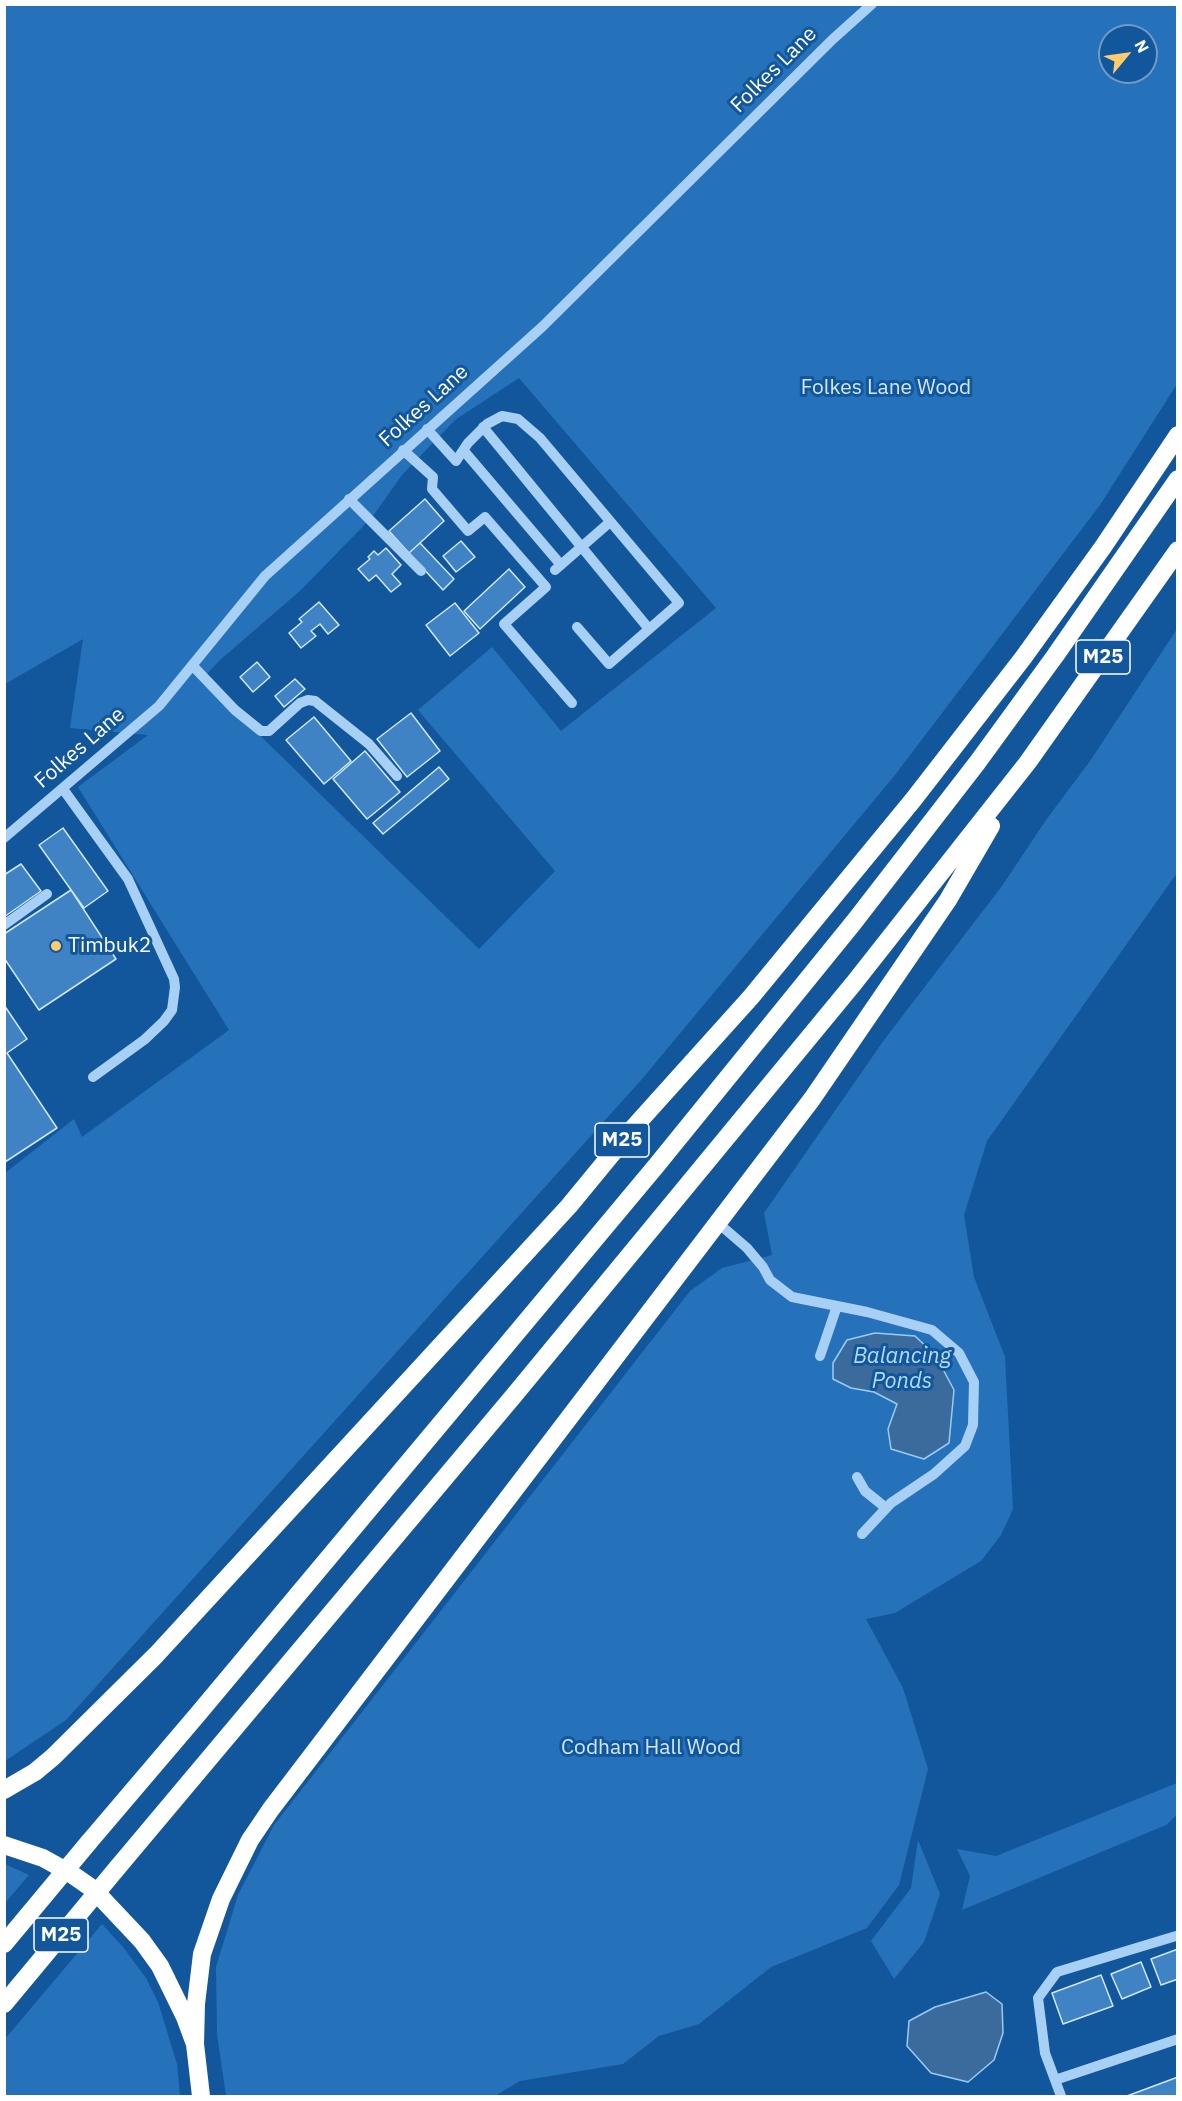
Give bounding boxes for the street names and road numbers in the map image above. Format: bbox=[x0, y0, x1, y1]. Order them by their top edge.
street label: Folkes Lane bbox=[726, 22, 822, 118]
street label: Folkes Lane bbox=[374, 359, 474, 453]
road number: M25 bbox=[1076, 640, 1130, 674]
street label: Folkes Lane bbox=[30, 702, 130, 794]
road number: M25 bbox=[595, 1123, 649, 1157]
road number: M25 bbox=[34, 1918, 88, 1952]

